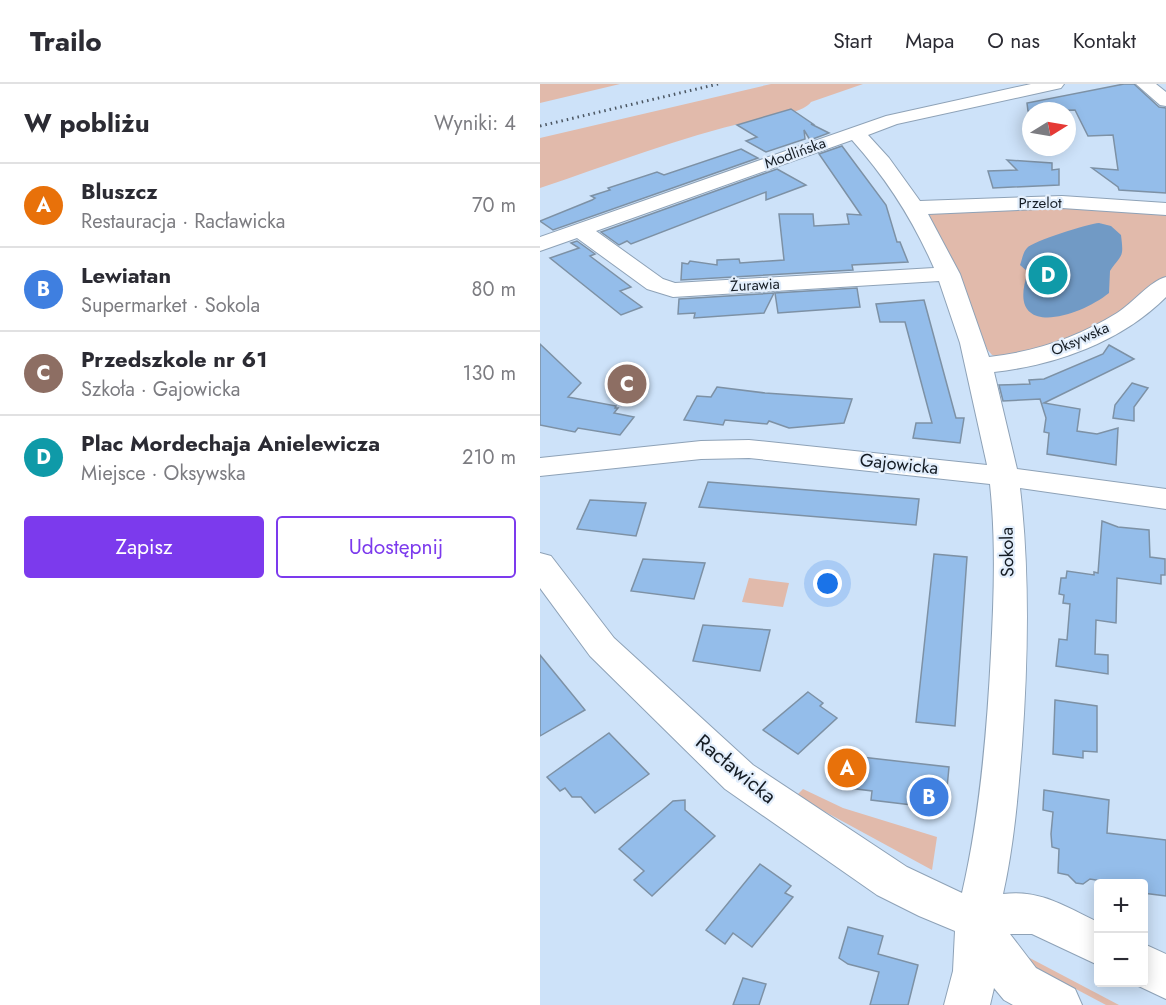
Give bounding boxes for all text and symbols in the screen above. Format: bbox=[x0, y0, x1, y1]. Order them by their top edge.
text: Trailo bbox=[30, 21, 102, 62]
text: Start bbox=[833, 26, 872, 56]
text: Mapa bbox=[905, 26, 954, 56]
text: O nas bbox=[987, 26, 1040, 56]
text: Kontakt bbox=[1073, 26, 1136, 56]
north arrow bbox=[1022, 102, 1076, 156]
text: W pobliżu bbox=[24, 104, 150, 142]
text: Wyniki: 4 bbox=[434, 109, 516, 138]
street label: Modlińska bbox=[761, 132, 829, 174]
text: Bluszcz bbox=[81, 175, 158, 207]
text: A bbox=[36, 191, 51, 220]
text: 70 m bbox=[472, 191, 516, 220]
street label: Przelot bbox=[1018, 192, 1062, 214]
text: Restauracja · Racławicka bbox=[81, 207, 285, 236]
pin: D bbox=[1028, 252, 1068, 297]
text: Lewiatan bbox=[81, 259, 171, 291]
street label: Żurawia bbox=[730, 273, 780, 297]
text: B bbox=[37, 275, 50, 304]
text: 80 m bbox=[471, 275, 516, 304]
text: Supermarket · Sokola bbox=[81, 291, 260, 320]
street label: Oksywska bbox=[1047, 316, 1113, 362]
text: Przedszkole nr 61 bbox=[81, 343, 268, 375]
text: C bbox=[36, 359, 51, 388]
text: 130 m bbox=[462, 359, 516, 388]
pin: C bbox=[608, 362, 646, 406]
text: Szkoła · Gajowicka bbox=[81, 375, 240, 404]
text: Plac Mordechaja Anielewicza bbox=[81, 427, 380, 459]
text: D bbox=[36, 443, 51, 472]
text: 210 m bbox=[462, 443, 516, 472]
street label: Gajowicka bbox=[858, 447, 940, 481]
text: Miejsce · Oksywska bbox=[81, 459, 246, 488]
button: Zapisz bbox=[24, 516, 264, 578]
button: Udostępnij bbox=[276, 516, 516, 578]
street label: Sokola bbox=[994, 527, 1020, 577]
your location bbox=[813, 569, 842, 598]
street label: Racławicka bbox=[689, 727, 783, 811]
pin: A bbox=[828, 746, 866, 790]
pin: B bbox=[910, 774, 948, 820]
map controls bbox=[1094, 879, 1148, 987]
button: + bbox=[1094, 879, 1148, 933]
button: − bbox=[1094, 933, 1148, 987]

